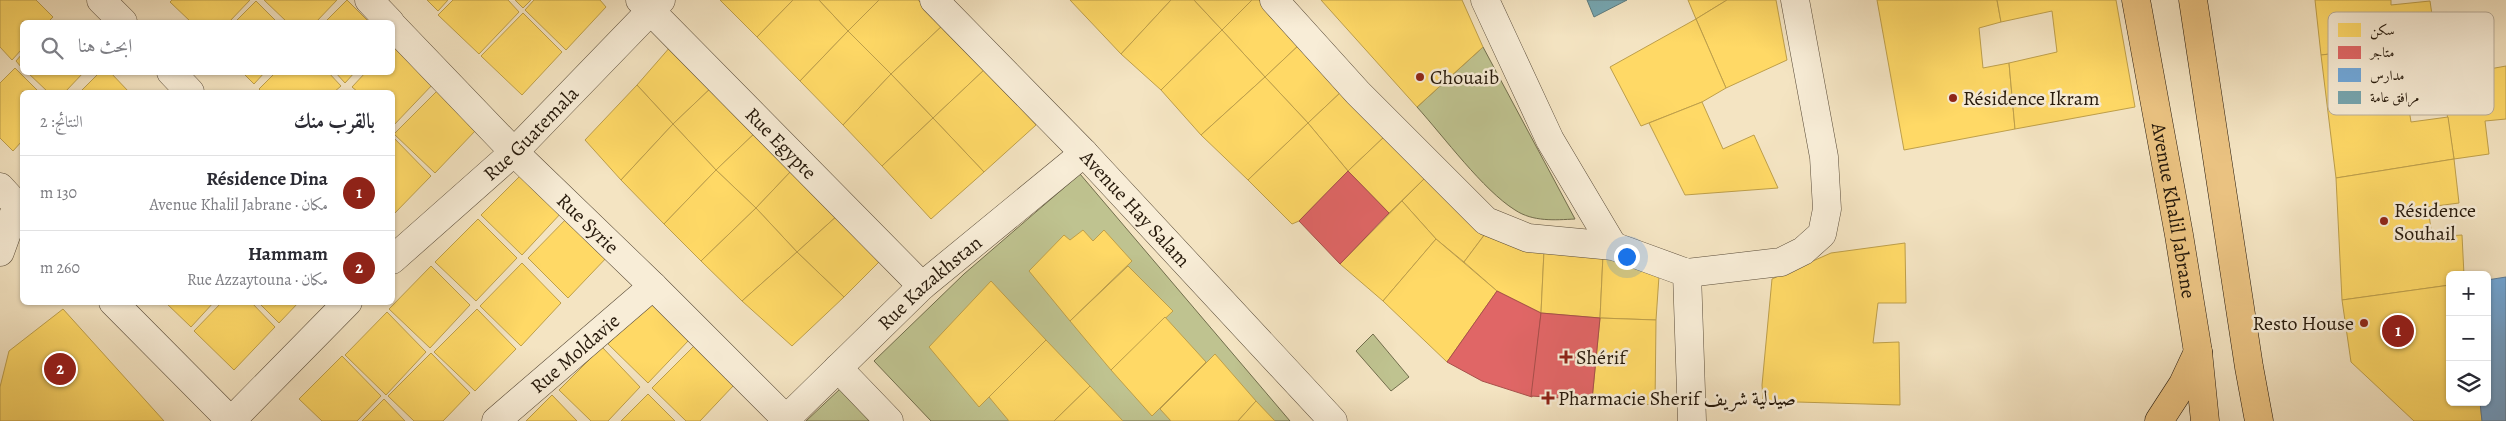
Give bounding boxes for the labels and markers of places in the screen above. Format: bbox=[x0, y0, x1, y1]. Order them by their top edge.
place label: Chouaib bbox=[1430, 64, 1499, 91]
marker: Chouaib bbox=[1414, 71, 1426, 83]
place label: Résidence Ikram bbox=[1963, 85, 2100, 112]
marker: Résidence Ikram bbox=[1947, 92, 1959, 104]
place label: Résidence Souhail bbox=[2394, 197, 2476, 247]
marker: Résidence Souhail bbox=[2378, 215, 2390, 227]
place label: Resto House bbox=[2252, 310, 2354, 337]
pin: 1 bbox=[2382, 312, 2414, 350]
marker: Resto House bbox=[2358, 317, 2370, 329]
place label: Shérif bbox=[1576, 344, 1629, 371]
pin: 2 bbox=[44, 350, 76, 388]
marker: Shérif bbox=[1560, 351, 1572, 363]
place label: Pharmacie Sherif صيدلية شريف bbox=[1558, 385, 1796, 412]
marker: Pharmacie Sherif صيدلية شريف bbox=[1542, 392, 1554, 404]

